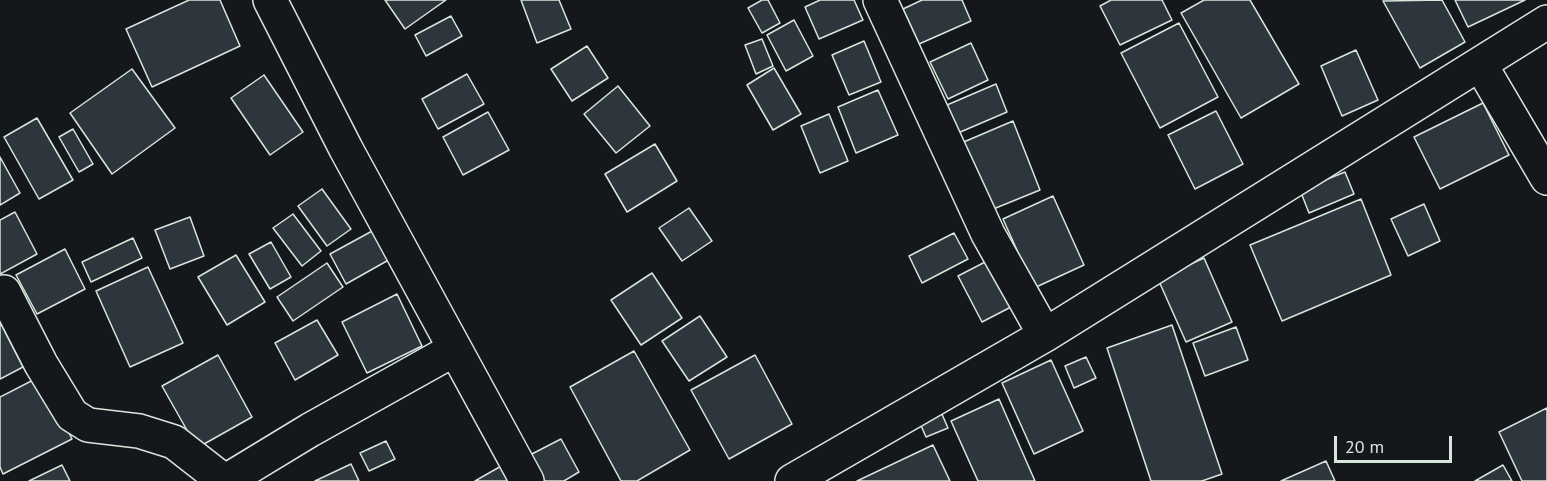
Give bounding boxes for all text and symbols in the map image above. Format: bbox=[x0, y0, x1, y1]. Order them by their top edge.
scale bar bbox=[1337, 424, 1456, 462]
text: 20 m bbox=[1345, 435, 1384, 458]

